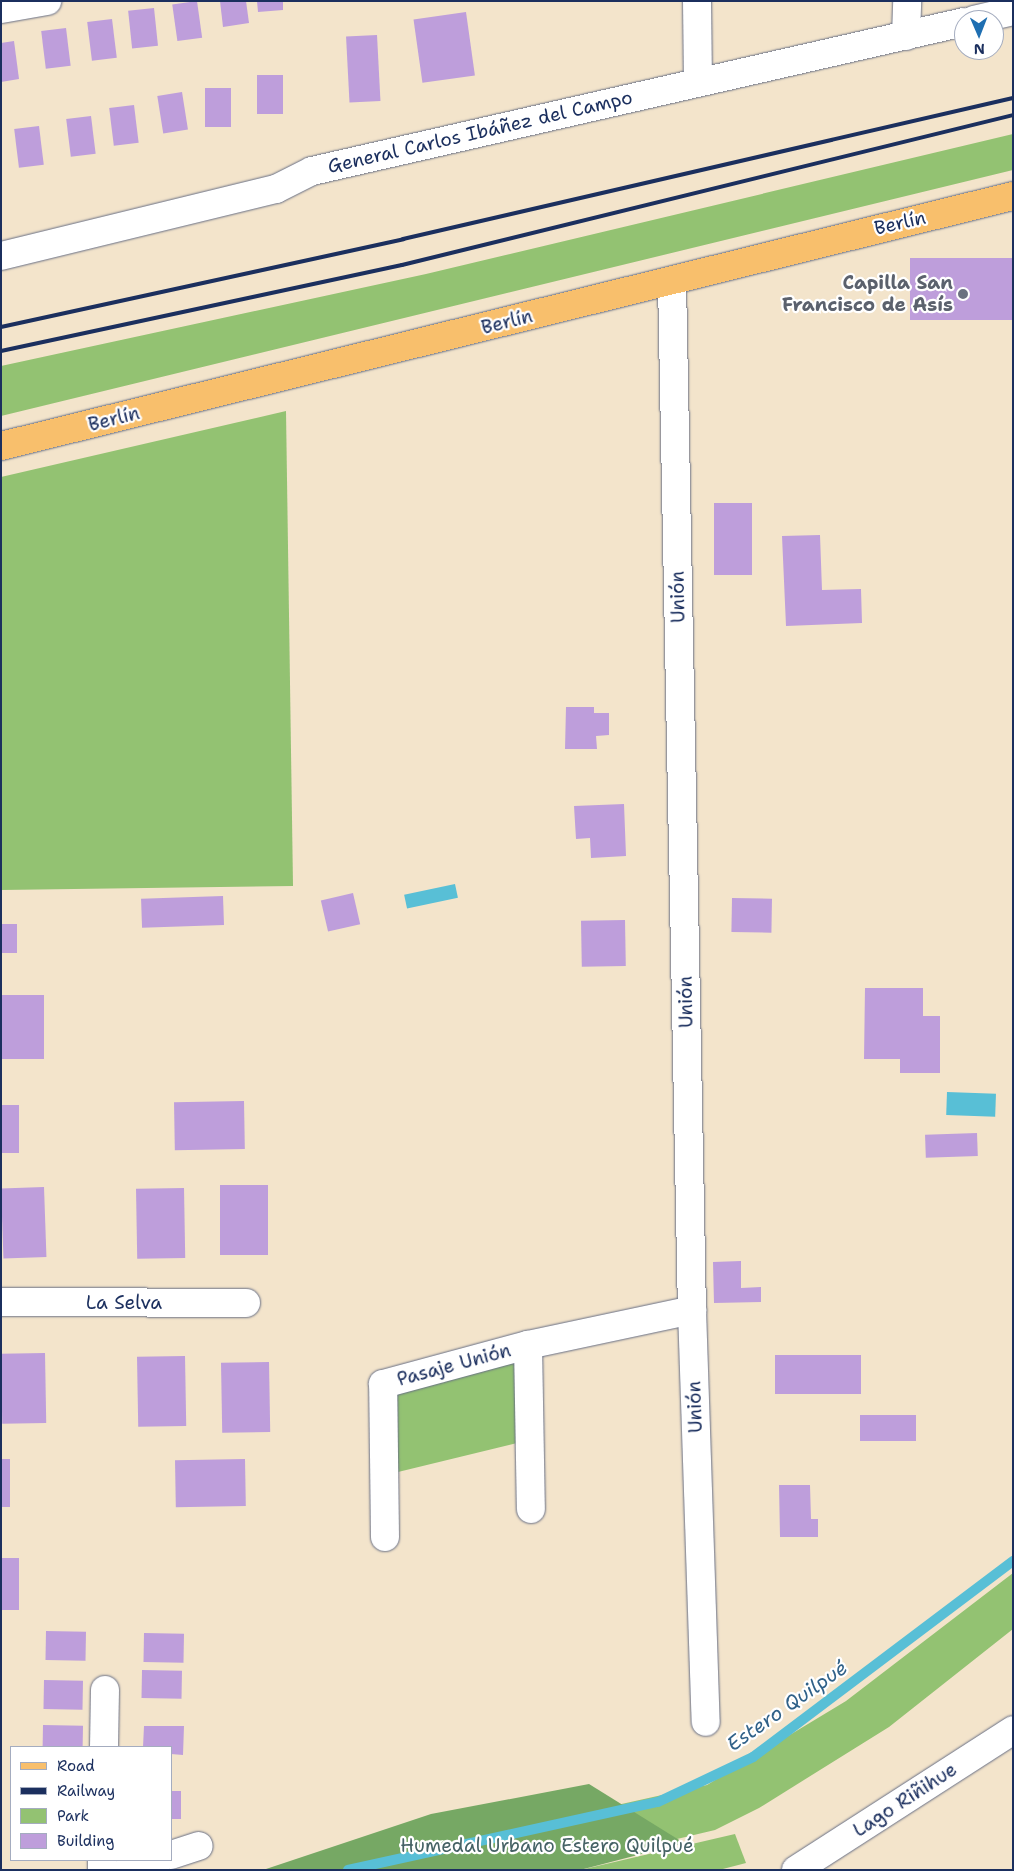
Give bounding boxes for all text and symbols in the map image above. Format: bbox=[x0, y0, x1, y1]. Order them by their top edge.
north arrow bbox=[954, 10, 1004, 60]
text: N bbox=[974, 40, 985, 58]
street label: General Carlos Ibáñez del Campo bbox=[325, 86, 635, 178]
street label: Berlín bbox=[872, 206, 928, 240]
place label: Capilla San Francisco de Asís bbox=[782, 272, 953, 316]
marker: Capilla San Francisco de Asís bbox=[957, 288, 969, 300]
street label: Berlín bbox=[479, 305, 535, 339]
street label: Berlín bbox=[86, 402, 142, 436]
street label: Unión bbox=[666, 571, 690, 623]
street label: Unión bbox=[674, 976, 698, 1028]
street label: La Selva bbox=[86, 1292, 162, 1314]
street label: Pasaje Unión bbox=[395, 1339, 513, 1391]
street label: Unión bbox=[683, 1381, 707, 1433]
water label: Estero Quilpué bbox=[722, 1656, 852, 1756]
legend bbox=[10, 1746, 172, 1861]
text: Road bbox=[57, 1756, 95, 1776]
street label: Lago Riñihue bbox=[849, 1758, 961, 1842]
text: Railway bbox=[57, 1781, 115, 1801]
text: Park bbox=[57, 1806, 89, 1826]
text: Building bbox=[57, 1831, 114, 1851]
park label: Humedal Urbano Estero Quilpué bbox=[400, 1835, 694, 1857]

